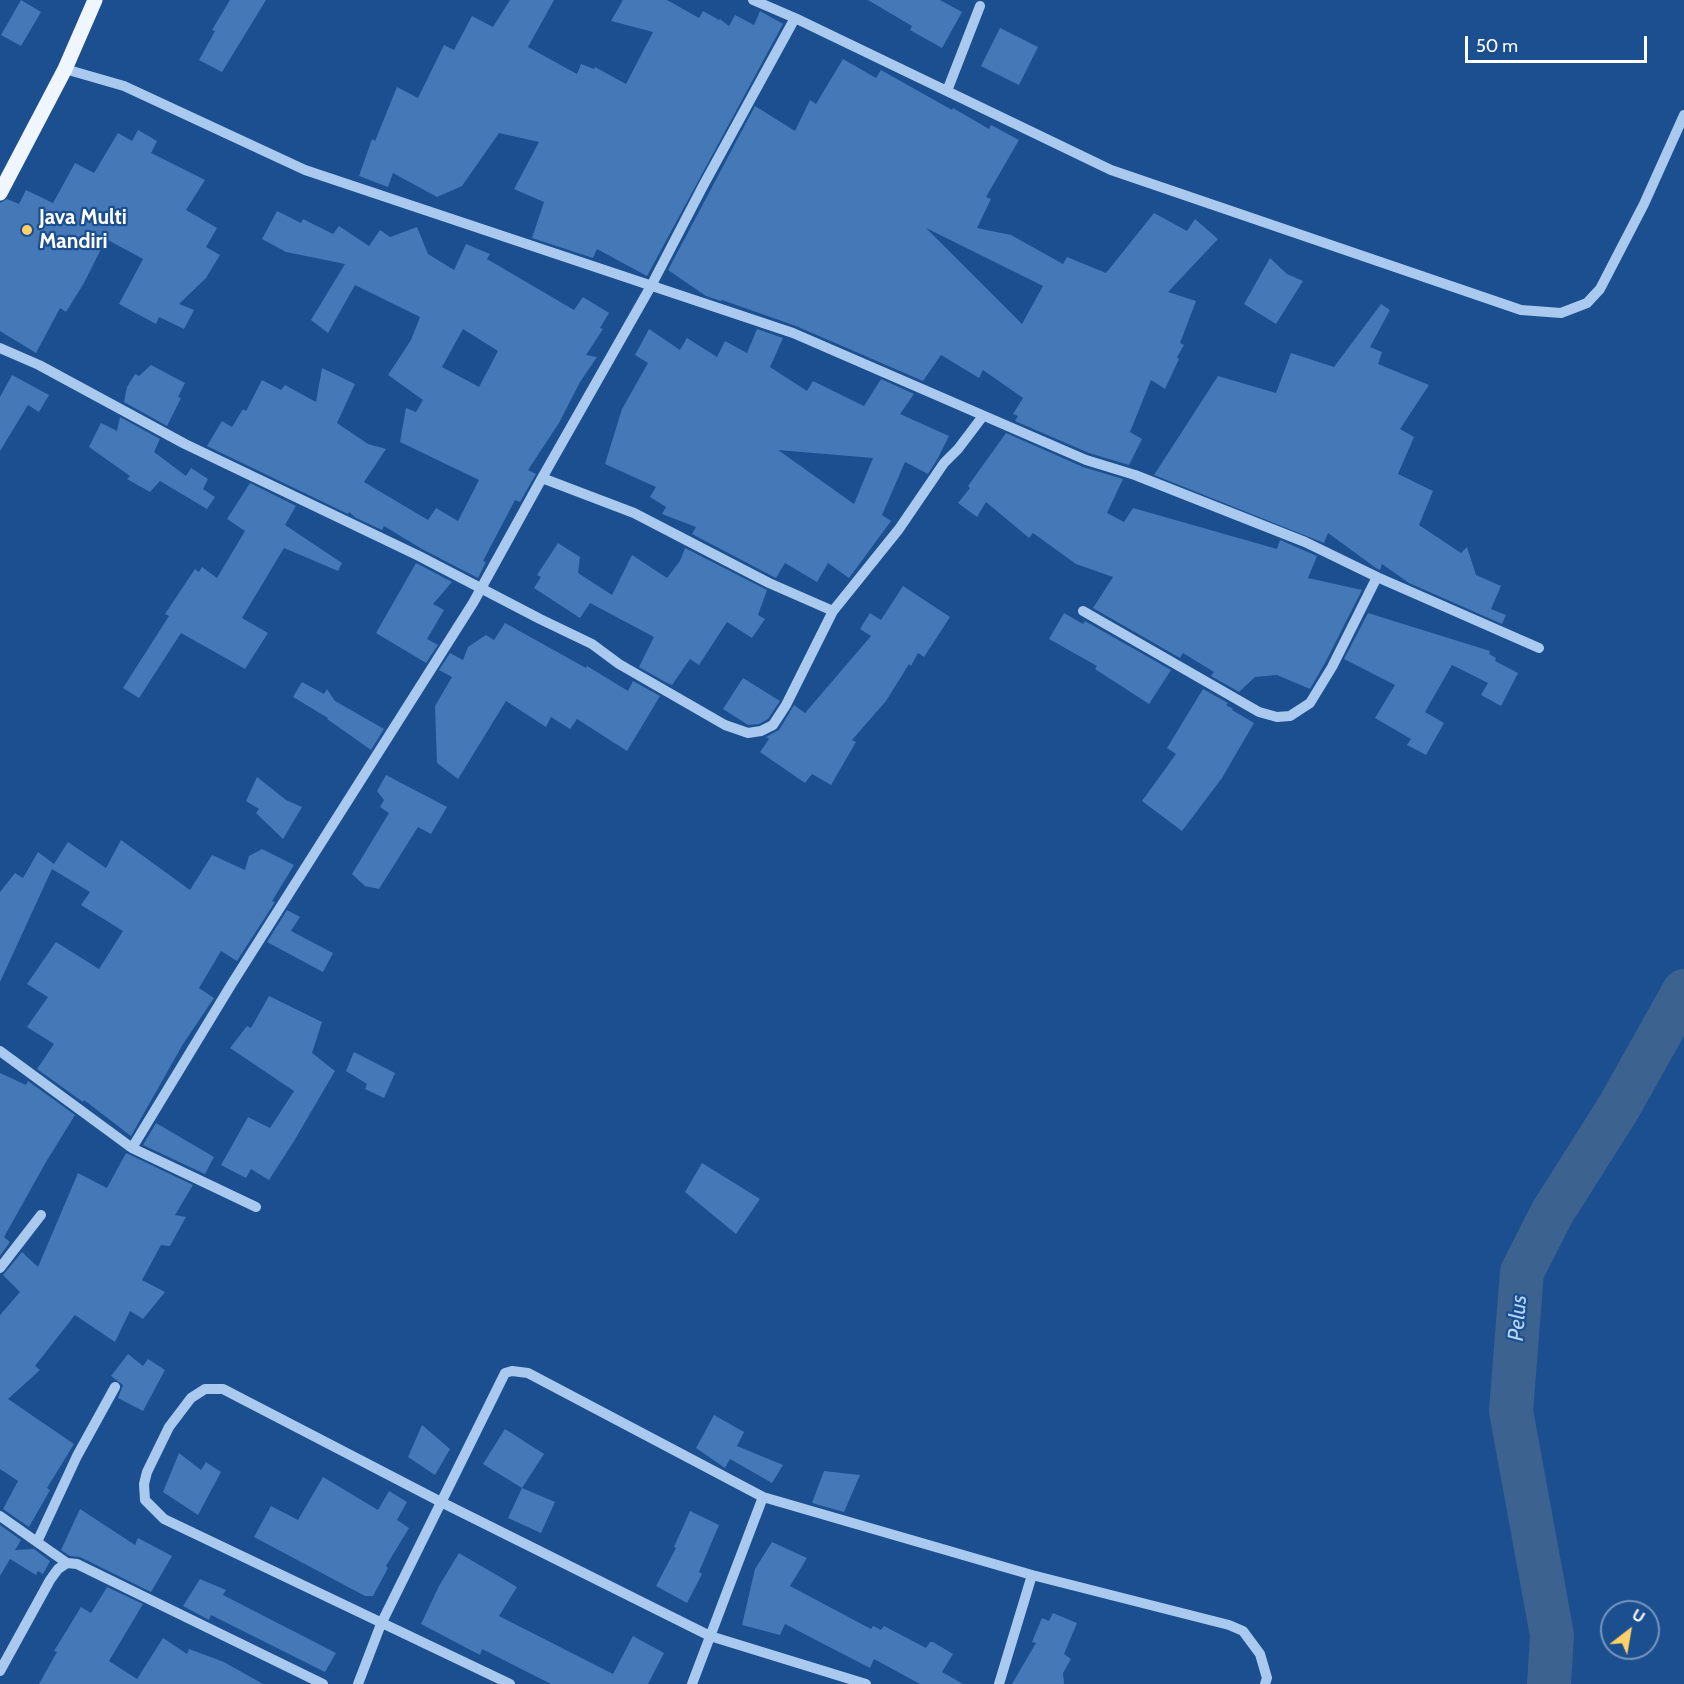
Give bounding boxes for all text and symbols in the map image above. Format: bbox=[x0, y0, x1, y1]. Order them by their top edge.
scale bar bbox=[1468, 24, 1650, 62]
text: 50 m bbox=[1476, 35, 1518, 57]
place label: Java Multi Mandiri bbox=[39, 205, 127, 255]
marker: Java Multi Mandiri bbox=[20, 223, 34, 237]
water label: Pelus bbox=[1503, 1294, 1533, 1342]
north arrow bbox=[1600, 1600, 1660, 1660]
text: U bbox=[1629, 1605, 1648, 1627]

